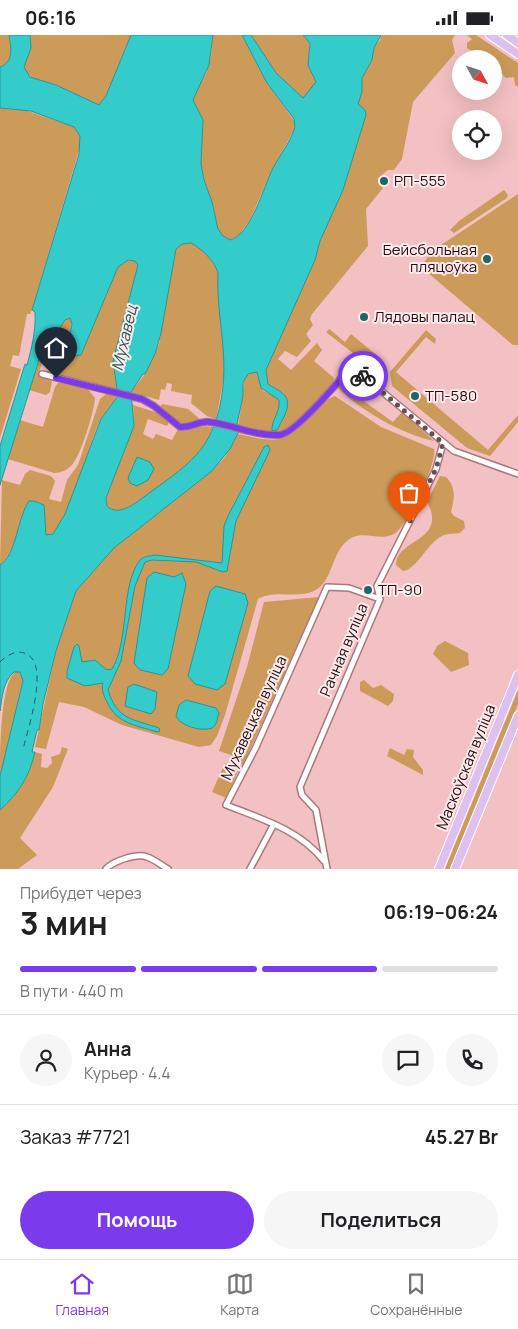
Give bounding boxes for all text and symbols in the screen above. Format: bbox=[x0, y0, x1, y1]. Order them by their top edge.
text: 06:16 bbox=[25, 5, 76, 31]
north arrow bbox=[452, 50, 502, 100]
map controls bbox=[452, 50, 502, 160]
button: locate bbox=[452, 110, 502, 160]
place label: РП-555 bbox=[394, 170, 446, 191]
marker: РП-555 bbox=[378, 175, 390, 187]
place label: Бейсбольная пляцоўка bbox=[383, 239, 477, 277]
marker: Бейсбольная пляцоўка bbox=[481, 253, 493, 265]
water label: Мухавец bbox=[106, 302, 142, 373]
place label: Лядовы палац bbox=[374, 306, 476, 327]
marker: Лядовы палац bbox=[358, 311, 370, 323]
pin bbox=[35, 327, 77, 378]
icon: home bbox=[42, 334, 70, 362]
courier bbox=[338, 351, 388, 401]
icon: bike bbox=[349, 362, 377, 390]
place label: ТП-580 bbox=[425, 385, 477, 406]
marker: ТП-580 bbox=[409, 390, 421, 402]
pin bbox=[388, 472, 430, 523]
icon: bag bbox=[395, 479, 423, 507]
place label: ТП-90 bbox=[378, 579, 422, 600]
marker: ТП-90 bbox=[362, 584, 374, 596]
street label: Рачная вуліца bbox=[314, 600, 373, 700]
street label: Мухавецкая вуліца bbox=[216, 652, 292, 783]
street label: Маскоўская вуліца bbox=[431, 701, 500, 833]
text: Прибудет через bbox=[20, 882, 142, 904]
text: 06:19–06:24 bbox=[383, 899, 498, 925]
text: 3 мин bbox=[20, 901, 108, 945]
text: В пути · 440 m bbox=[20, 980, 123, 1002]
button: person bbox=[20, 1034, 72, 1086]
button: chat bbox=[382, 1034, 434, 1086]
button: phone bbox=[446, 1034, 498, 1086]
text: Анна bbox=[84, 1036, 131, 1062]
text: Курьер · 4.4 bbox=[84, 1062, 171, 1084]
text: Заказ #7721 bbox=[20, 1124, 131, 1150]
text: 45.27 Br bbox=[425, 1124, 498, 1150]
button: Помощь bbox=[20, 1191, 254, 1249]
button: Поделиться bbox=[264, 1191, 498, 1249]
tab: Главная bbox=[56, 1270, 109, 1319]
tab: Карта bbox=[220, 1270, 259, 1319]
tab: Сохранённые bbox=[370, 1270, 462, 1319]

